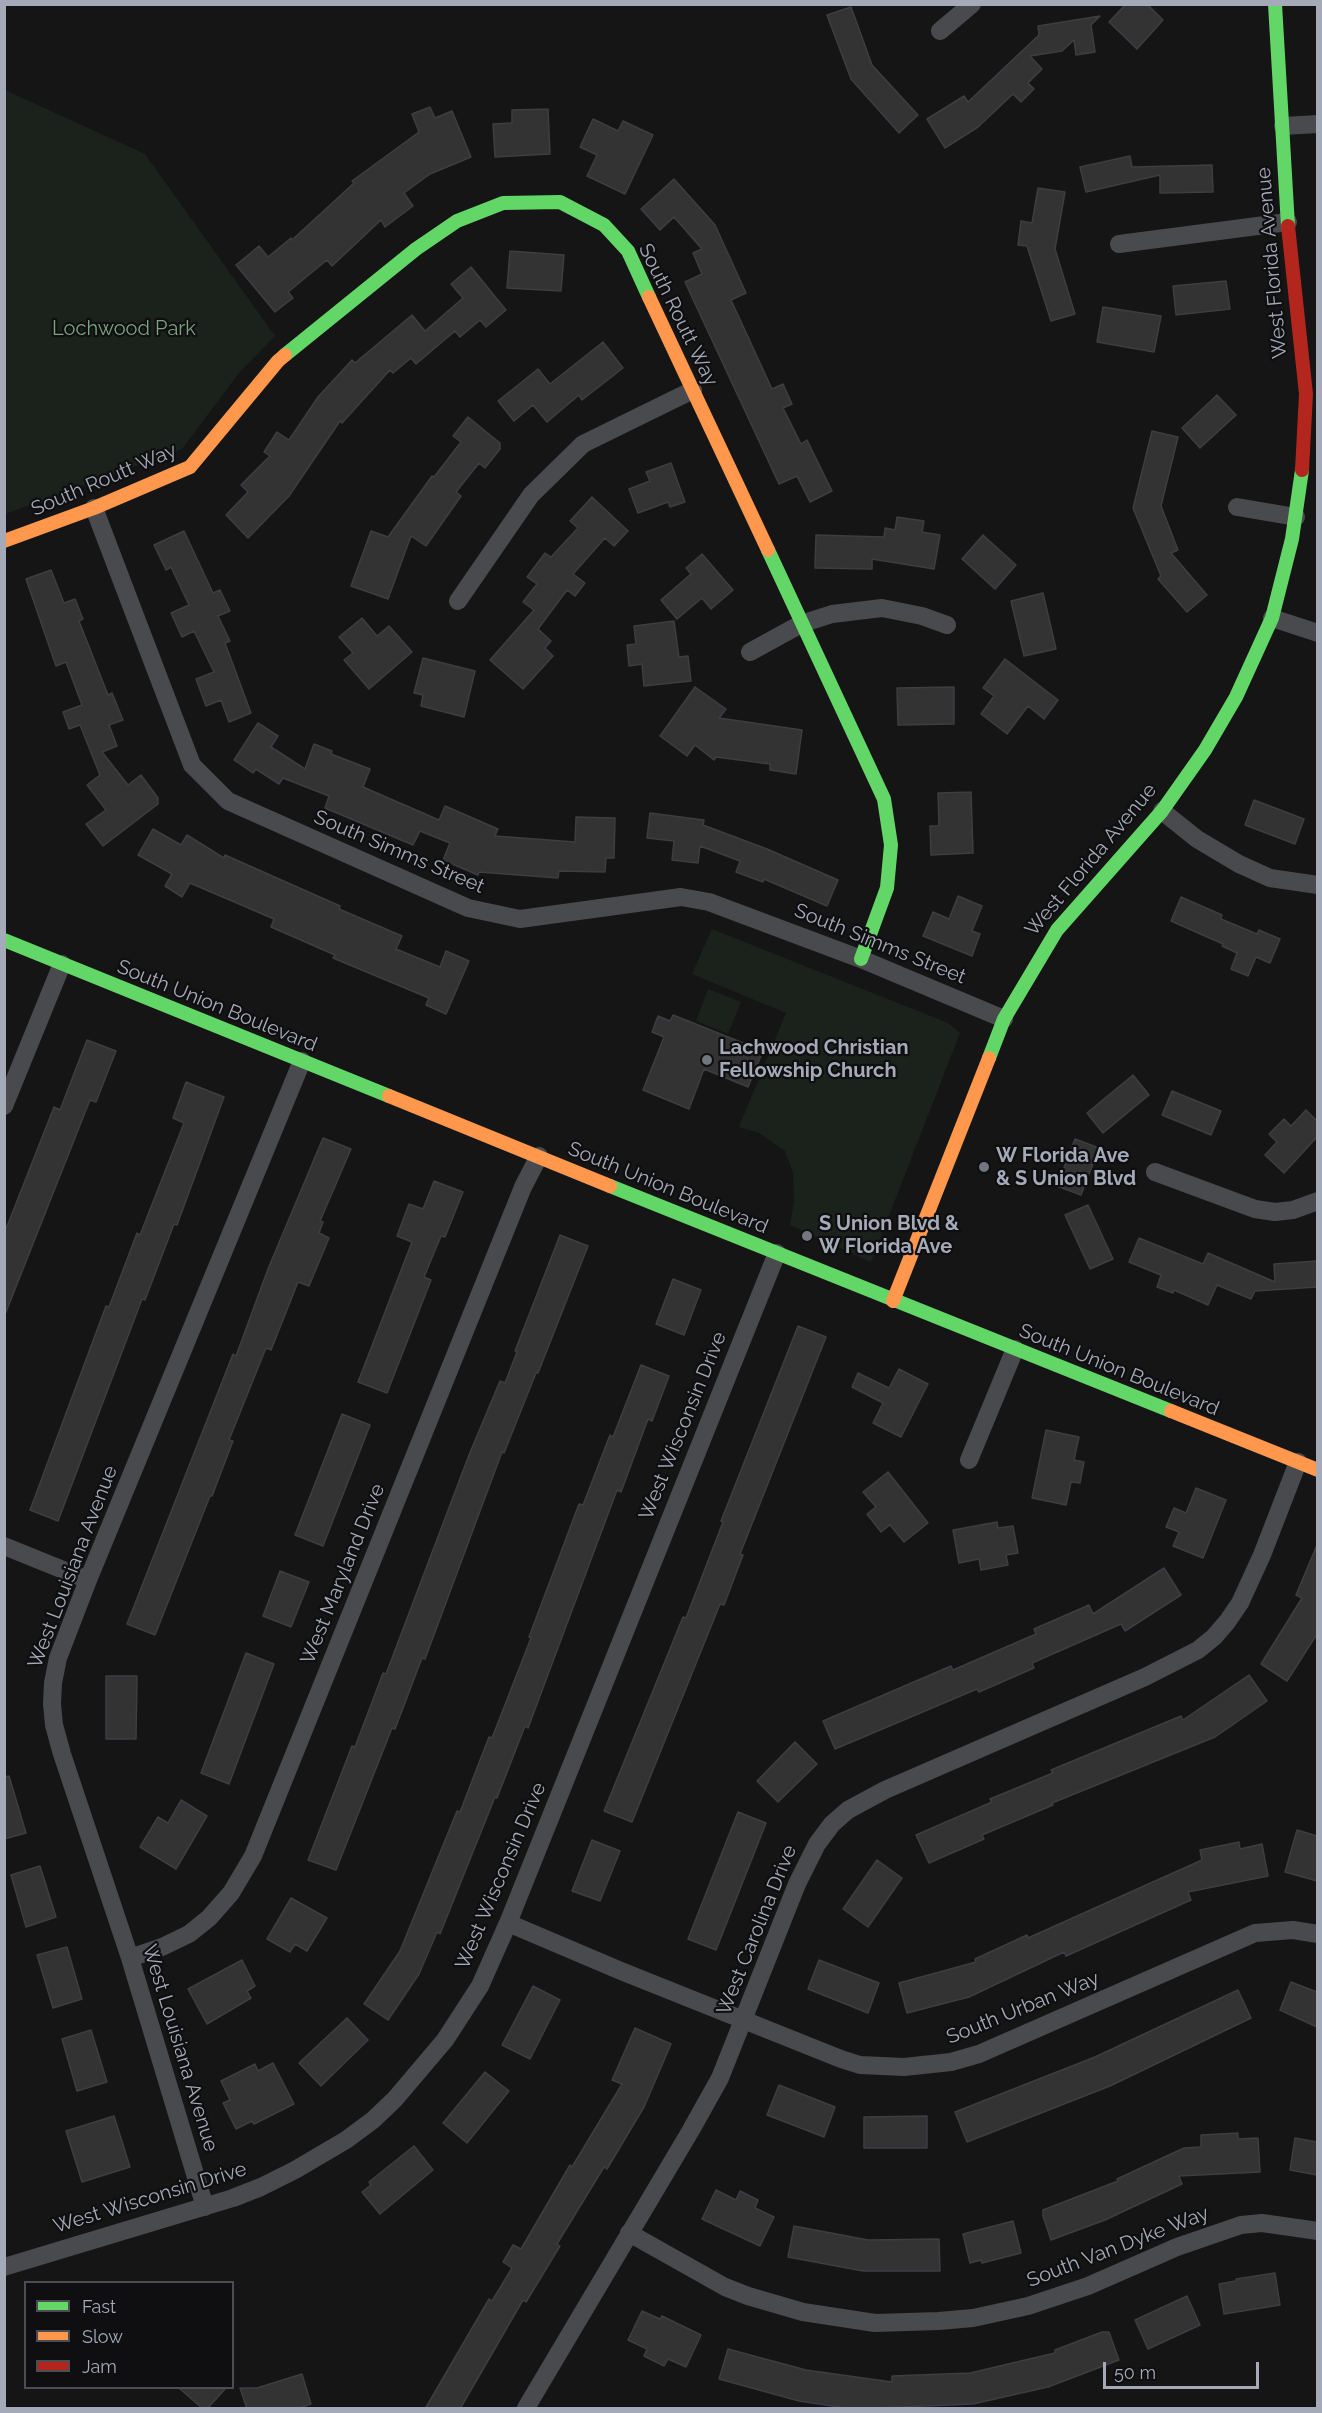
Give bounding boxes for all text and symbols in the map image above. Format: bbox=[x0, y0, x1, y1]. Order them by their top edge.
street label: West Florida Avenue bbox=[1252, 166, 1292, 360]
street label: South Routt Way bbox=[633, 240, 723, 390]
park label: Lochwood Park bbox=[52, 317, 196, 341]
street label: South Routt Way bbox=[28, 439, 180, 521]
street label: West Florida Avenue bbox=[1020, 779, 1162, 941]
street label: South Simms Street bbox=[310, 805, 488, 899]
street label: South Simms Street bbox=[791, 899, 969, 989]
street label: South Union Boulevard bbox=[114, 955, 320, 1057]
place label: Lachwood Christian Fellowship Church bbox=[719, 1036, 908, 1083]
marker: Lachwood Christian Fellowship Church bbox=[700, 1053, 714, 1067]
street label: South Union Boulevard bbox=[565, 1137, 771, 1239]
place label: W Florida Ave & S Union Blvd bbox=[996, 1144, 1136, 1191]
marker: W Florida Ave & S Union Blvd bbox=[977, 1160, 991, 1174]
place label: S Union Blvd & W Florida Ave bbox=[819, 1212, 959, 1259]
marker: S Union Blvd & W Florida Ave bbox=[800, 1229, 814, 1243]
street label: South Union Boulevard bbox=[1016, 1319, 1222, 1421]
street label: West Wisconsin Drive bbox=[634, 1328, 732, 1524]
street label: West Louisiana Avenue bbox=[23, 1462, 123, 1672]
street label: West Maryland Drive bbox=[296, 1480, 390, 1668]
street label: West Wisconsin Drive bbox=[451, 1779, 551, 1973]
street label: West Carolina Drive bbox=[712, 1842, 802, 2018]
street label: West Louisiana Avenue bbox=[137, 1942, 223, 2154]
street label: South Urban Way bbox=[943, 1966, 1103, 2050]
street label: West Wisconsin Drive bbox=[51, 2157, 249, 2239]
street label: South Van Dyke Way bbox=[1024, 2201, 1212, 2293]
legend bbox=[24, 2281, 234, 2389]
text: Fast bbox=[82, 2296, 116, 2317]
text: Slow bbox=[82, 2326, 123, 2347]
scale bar bbox=[1106, 2350, 1262, 2388]
text: Jam bbox=[82, 2356, 117, 2377]
text: 50 m bbox=[1114, 2362, 1156, 2383]

